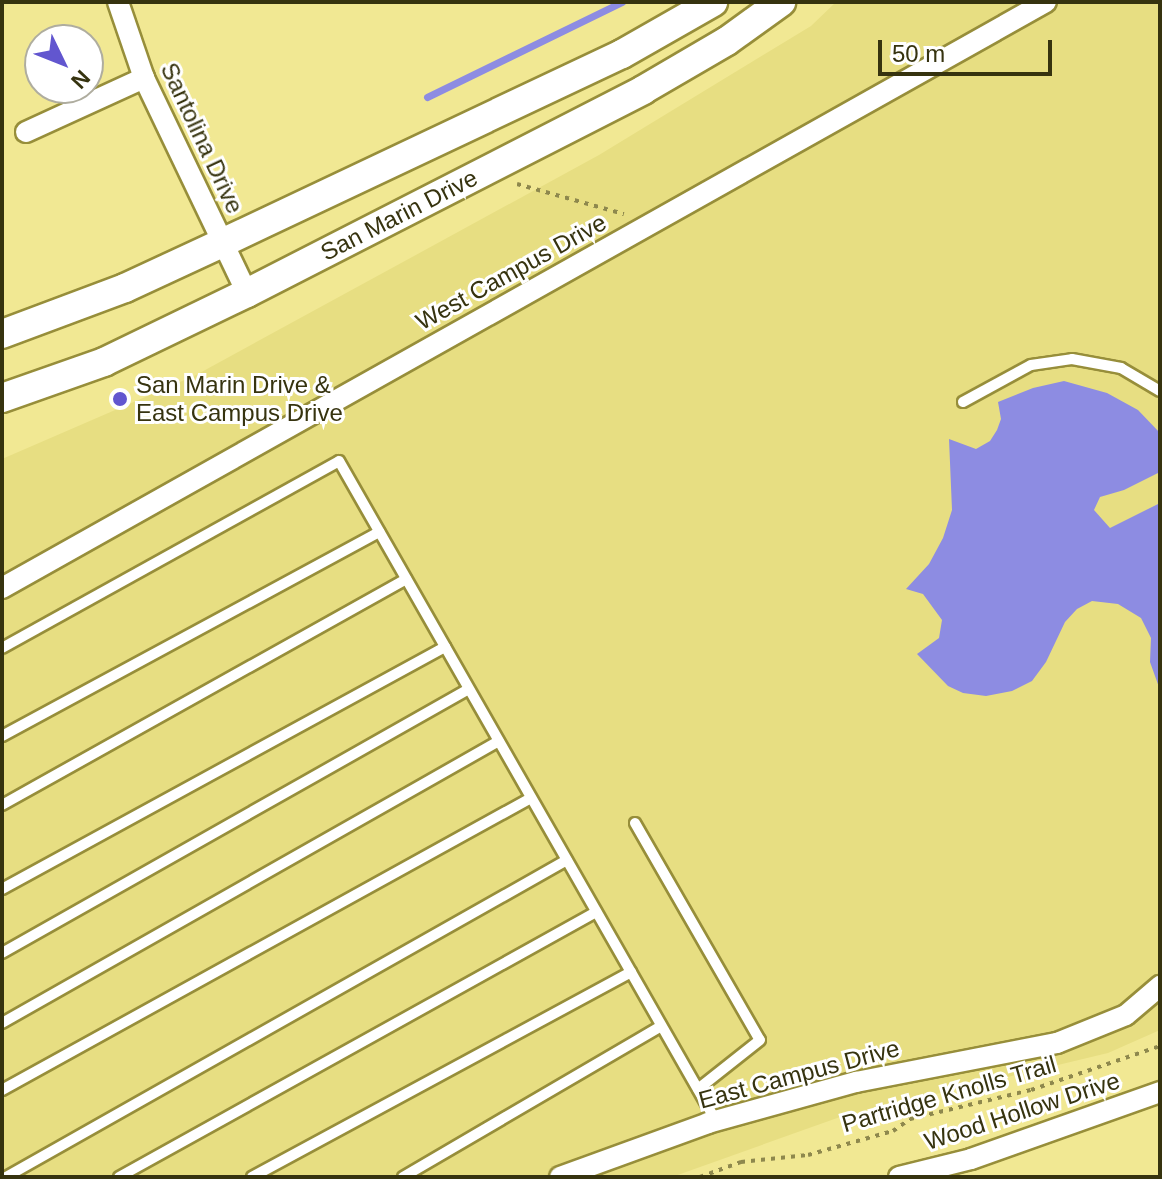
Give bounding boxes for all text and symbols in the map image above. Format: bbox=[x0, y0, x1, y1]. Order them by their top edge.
north arrow bbox=[24, 24, 104, 104]
scale bar bbox=[882, 24, 1056, 74]
text: 50 m bbox=[892, 40, 945, 67]
street label: Santolina Drive bbox=[155, 58, 249, 218]
text: N bbox=[66, 65, 95, 94]
street label: San Marin Drive bbox=[316, 163, 482, 267]
street label: West Campus Drive bbox=[411, 208, 611, 336]
place label: San Marin Drive & East Campus Drive bbox=[136, 371, 343, 427]
marker: San Marin Drive & East Campus Drive bbox=[111, 390, 129, 408]
street label: East Campus Drive bbox=[695, 1033, 903, 1115]
street label: Partridge Knolls Trail bbox=[838, 1050, 1060, 1138]
street label: Wood Hollow Drive bbox=[921, 1066, 1123, 1156]

